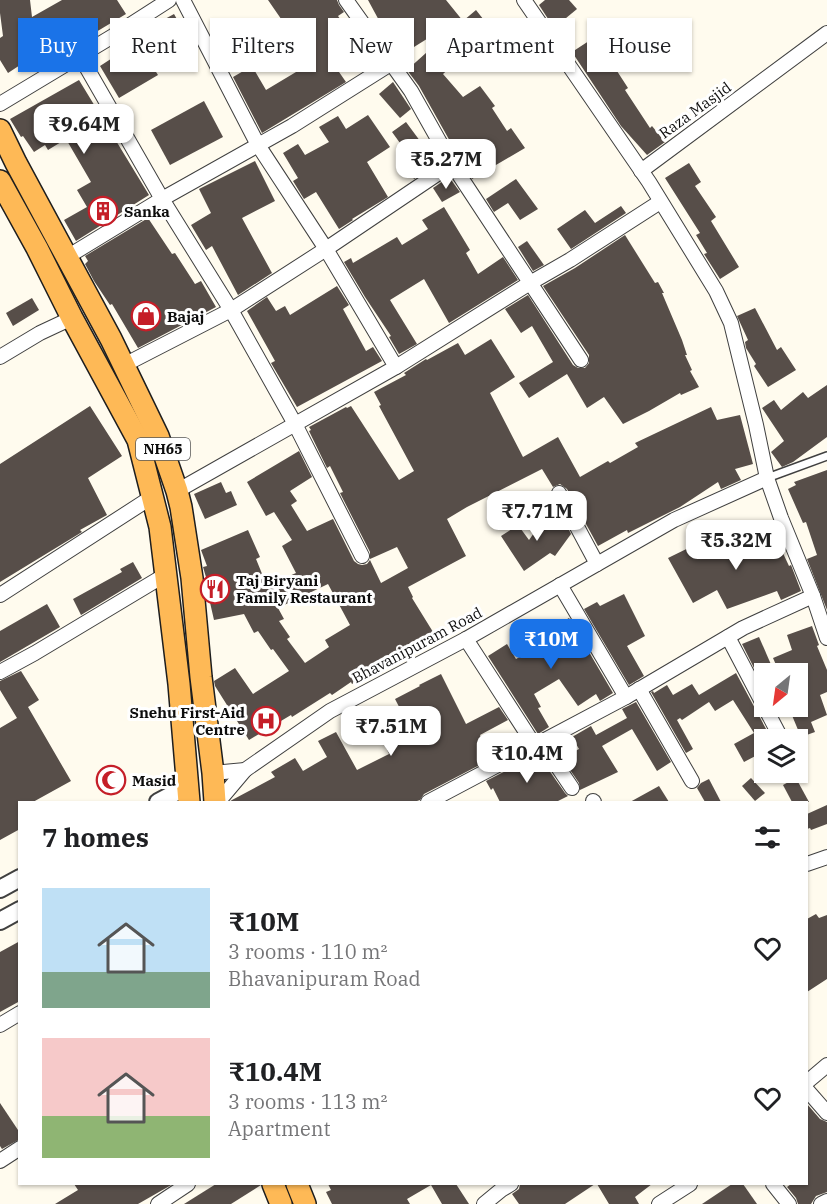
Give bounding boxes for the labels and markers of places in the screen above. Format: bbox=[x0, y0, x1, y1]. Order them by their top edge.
pin: ₹9.64M bbox=[35, 104, 133, 155]
pin: ₹5.27M bbox=[397, 139, 495, 190]
building icon: Sanka bbox=[87, 195, 119, 227]
place label: Sanka bbox=[124, 202, 170, 221]
shop icon: Bajaj bbox=[130, 300, 162, 332]
place label: Bajaj bbox=[167, 307, 204, 326]
pin: ₹7.71M bbox=[488, 491, 586, 542]
pin: ₹5.32M bbox=[687, 520, 785, 571]
place label: Taj Biryani Family Restaurant bbox=[236, 571, 372, 607]
restaurant icon: Taj Biryani Family Restaurant bbox=[199, 573, 231, 605]
pin: ₹10M bbox=[515, 619, 587, 670]
place label: Snehu First-Aid Centre bbox=[130, 703, 246, 739]
hospital icon: Snehu First-Aid Centre bbox=[250, 705, 282, 737]
pin: ₹7.51M bbox=[342, 706, 440, 757]
pin: ₹10.4M bbox=[478, 733, 576, 784]
mosque icon: Masid bbox=[95, 764, 127, 796]
place label: Masid bbox=[132, 771, 177, 790]

